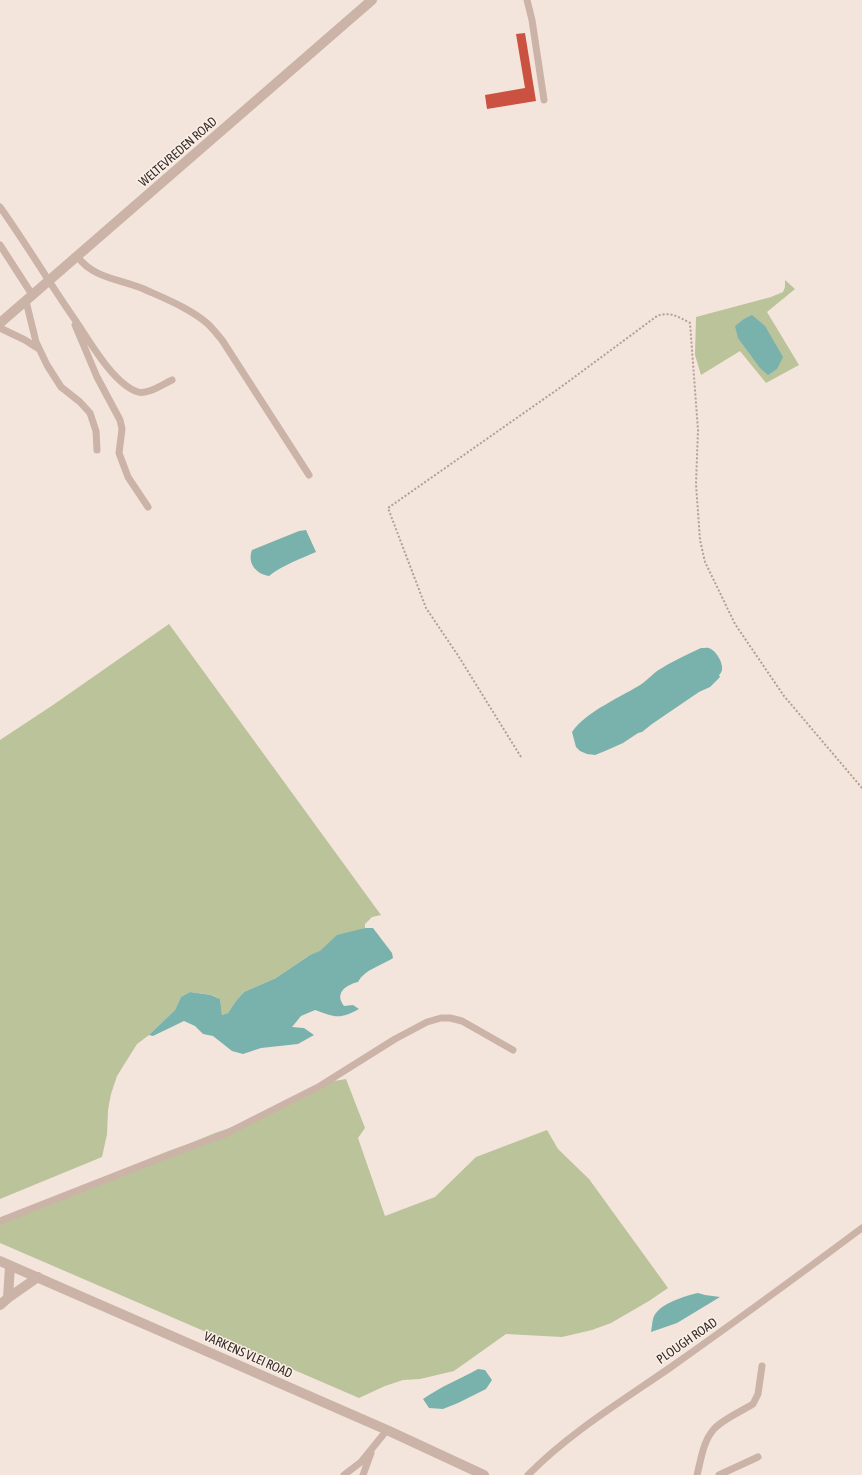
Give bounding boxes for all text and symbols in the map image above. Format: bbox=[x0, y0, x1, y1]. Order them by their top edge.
street label: WELTEVREDEN ROAD bbox=[136, 114, 220, 190]
street label: PLOUGH ROAD bbox=[654, 1314, 720, 1368]
street label: VARKENS VLEI ROAD bbox=[201, 1328, 295, 1382]

